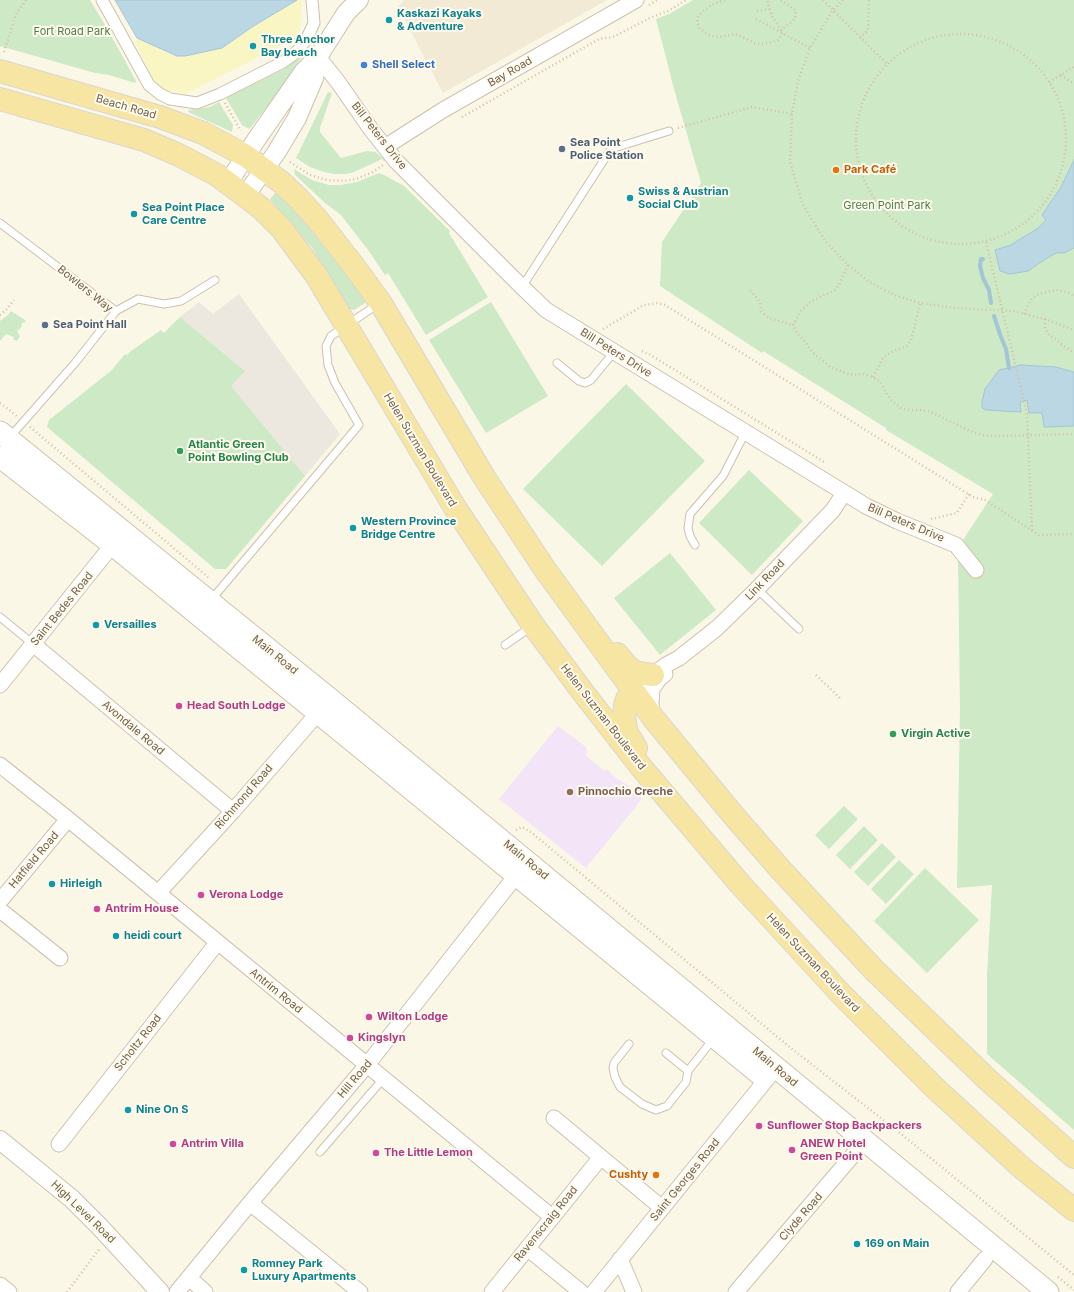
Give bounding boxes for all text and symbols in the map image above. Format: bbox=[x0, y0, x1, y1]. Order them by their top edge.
place label: Kaskazi Kayaks & Adventure bbox=[397, 7, 482, 33]
marker: Kaskazi Kayaks & Adventure bbox=[384, 15, 394, 25]
park label: Fort Road Park bbox=[34, 25, 110, 39]
place label: Three Anchor Bay beach bbox=[261, 33, 335, 59]
marker: Three Anchor Bay beach bbox=[248, 41, 258, 51]
street label: Bay Road bbox=[485, 54, 535, 90]
place label: Shell Select bbox=[372, 58, 435, 72]
marker: Shell Select bbox=[359, 60, 369, 70]
street label: Beach Road bbox=[94, 92, 158, 122]
street label: Bill Peters Drive bbox=[349, 100, 409, 172]
place label: Sea Point Police Station bbox=[570, 136, 644, 162]
marker: Sea Point Police Station bbox=[557, 144, 567, 154]
place label: Park Café bbox=[844, 163, 896, 177]
marker: Park Café bbox=[831, 165, 841, 175]
place label: Swiss & Austrian Social Club bbox=[638, 185, 728, 211]
marker: Swiss & Austrian Social Club bbox=[625, 193, 635, 203]
park label: Green Point Park bbox=[843, 199, 931, 213]
place label: Sea Point Place Care Centre bbox=[142, 201, 225, 227]
marker: Sea Point Place Care Centre bbox=[129, 209, 139, 219]
street label: Bowlers Way bbox=[55, 263, 115, 315]
place label: Sea Point Hall bbox=[53, 318, 127, 332]
marker: Sea Point Hall bbox=[40, 320, 50, 330]
street label: Bill Peters Drive bbox=[578, 326, 654, 380]
street label: Helen Suzman Boulevard bbox=[381, 391, 459, 509]
place label: Atlantic Green Point Bowling Club bbox=[188, 438, 289, 464]
marker: Atlantic Green Point Bowling Club bbox=[175, 446, 185, 456]
street label: Bill Peters Drive bbox=[866, 501, 946, 545]
place label: Western Province Bridge Centre bbox=[361, 515, 456, 541]
marker: Western Province Bridge Centre bbox=[348, 523, 358, 533]
street label: Link Road bbox=[743, 557, 787, 603]
street label: Saint Bedes Road bbox=[28, 569, 96, 649]
place label: Versailles bbox=[104, 618, 157, 632]
marker: Versailles bbox=[91, 620, 101, 630]
street label: Main Road bbox=[250, 633, 300, 677]
street label: Helen Suzman Boulevard bbox=[558, 662, 648, 772]
street label: Avondale Road bbox=[99, 698, 167, 758]
place label: Head South Lodge bbox=[187, 699, 286, 713]
marker: Head South Lodge bbox=[174, 701, 184, 711]
place label: Virgin Active bbox=[901, 727, 970, 741]
marker: Virgin Active bbox=[888, 729, 898, 739]
street label: Richmond Road bbox=[212, 762, 276, 832]
place label: Pinnochio Creche bbox=[578, 785, 673, 799]
marker: Pinnochio Creche bbox=[565, 787, 575, 797]
street label: Hatfield Road bbox=[6, 829, 62, 891]
street label: Main Road bbox=[501, 837, 551, 883]
place label: Hirleigh bbox=[60, 877, 102, 891]
marker: Hirleigh bbox=[47, 879, 57, 889]
place label: Verona Lodge bbox=[209, 888, 283, 902]
marker: Verona Lodge bbox=[196, 890, 206, 900]
place label: Antrim House bbox=[105, 902, 179, 916]
marker: Antrim House bbox=[92, 904, 102, 914]
street label: Helen Suzman Boulevard bbox=[764, 911, 862, 1015]
place label: heidi court bbox=[124, 929, 182, 943]
marker: heidi court bbox=[111, 931, 121, 941]
street label: Antrim Road bbox=[247, 966, 305, 1016]
place label: Wilton Lodge bbox=[377, 1010, 448, 1024]
street label: Scholtz Road bbox=[112, 1012, 164, 1074]
marker: Wilton Lodge bbox=[364, 1012, 374, 1022]
place label: Kingslyn bbox=[358, 1031, 405, 1045]
marker: Kingslyn bbox=[345, 1033, 355, 1043]
street label: Main Road bbox=[750, 1044, 800, 1090]
street label: Hill Road bbox=[335, 1057, 375, 1101]
place label: Nine On S bbox=[136, 1103, 189, 1117]
marker: Nine On S bbox=[123, 1105, 133, 1115]
place label: Sunflower Stop Backpackers bbox=[767, 1119, 922, 1133]
marker: Sunflower Stop Backpackers bbox=[754, 1121, 764, 1131]
street label: Saint Georges Road bbox=[648, 1136, 722, 1224]
place label: Antrim Villa bbox=[181, 1137, 244, 1151]
place label: ANEW Hotel Green Point bbox=[800, 1137, 866, 1163]
marker: Antrim Villa bbox=[168, 1139, 178, 1149]
marker: ANEW Hotel Green Point bbox=[787, 1145, 797, 1155]
place label: The Little Lemon bbox=[384, 1146, 473, 1160]
marker: The Little Lemon bbox=[371, 1148, 381, 1158]
place label: Cushty bbox=[609, 1168, 648, 1182]
marker: Cushty bbox=[651, 1170, 661, 1180]
street label: High Level Road bbox=[48, 1178, 118, 1246]
street label: Ravenscraig Road bbox=[511, 1184, 581, 1264]
street label: Clyde Road bbox=[777, 1190, 825, 1244]
place label: 169 on Main bbox=[865, 1237, 929, 1251]
marker: 169 on Main bbox=[852, 1239, 862, 1249]
place label: Romney Park Luxury Apartments bbox=[252, 1257, 356, 1283]
marker: Romney Park Luxury Apartments bbox=[239, 1265, 249, 1275]

